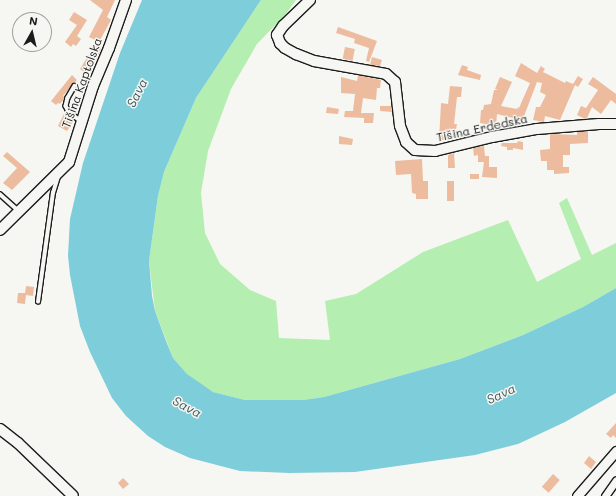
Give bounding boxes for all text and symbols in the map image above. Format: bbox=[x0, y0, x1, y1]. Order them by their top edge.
north arrow bbox=[12, 12, 52, 52]
text: N bbox=[28, 13, 39, 29]
street label: Tišina Kaptolska bbox=[59, 36, 105, 130]
water label: Sava bbox=[123, 76, 151, 110]
street label: Tišina Erdedska bbox=[435, 111, 529, 145]
water label: Sava bbox=[484, 381, 518, 407]
water label: Sava bbox=[170, 393, 204, 421]

